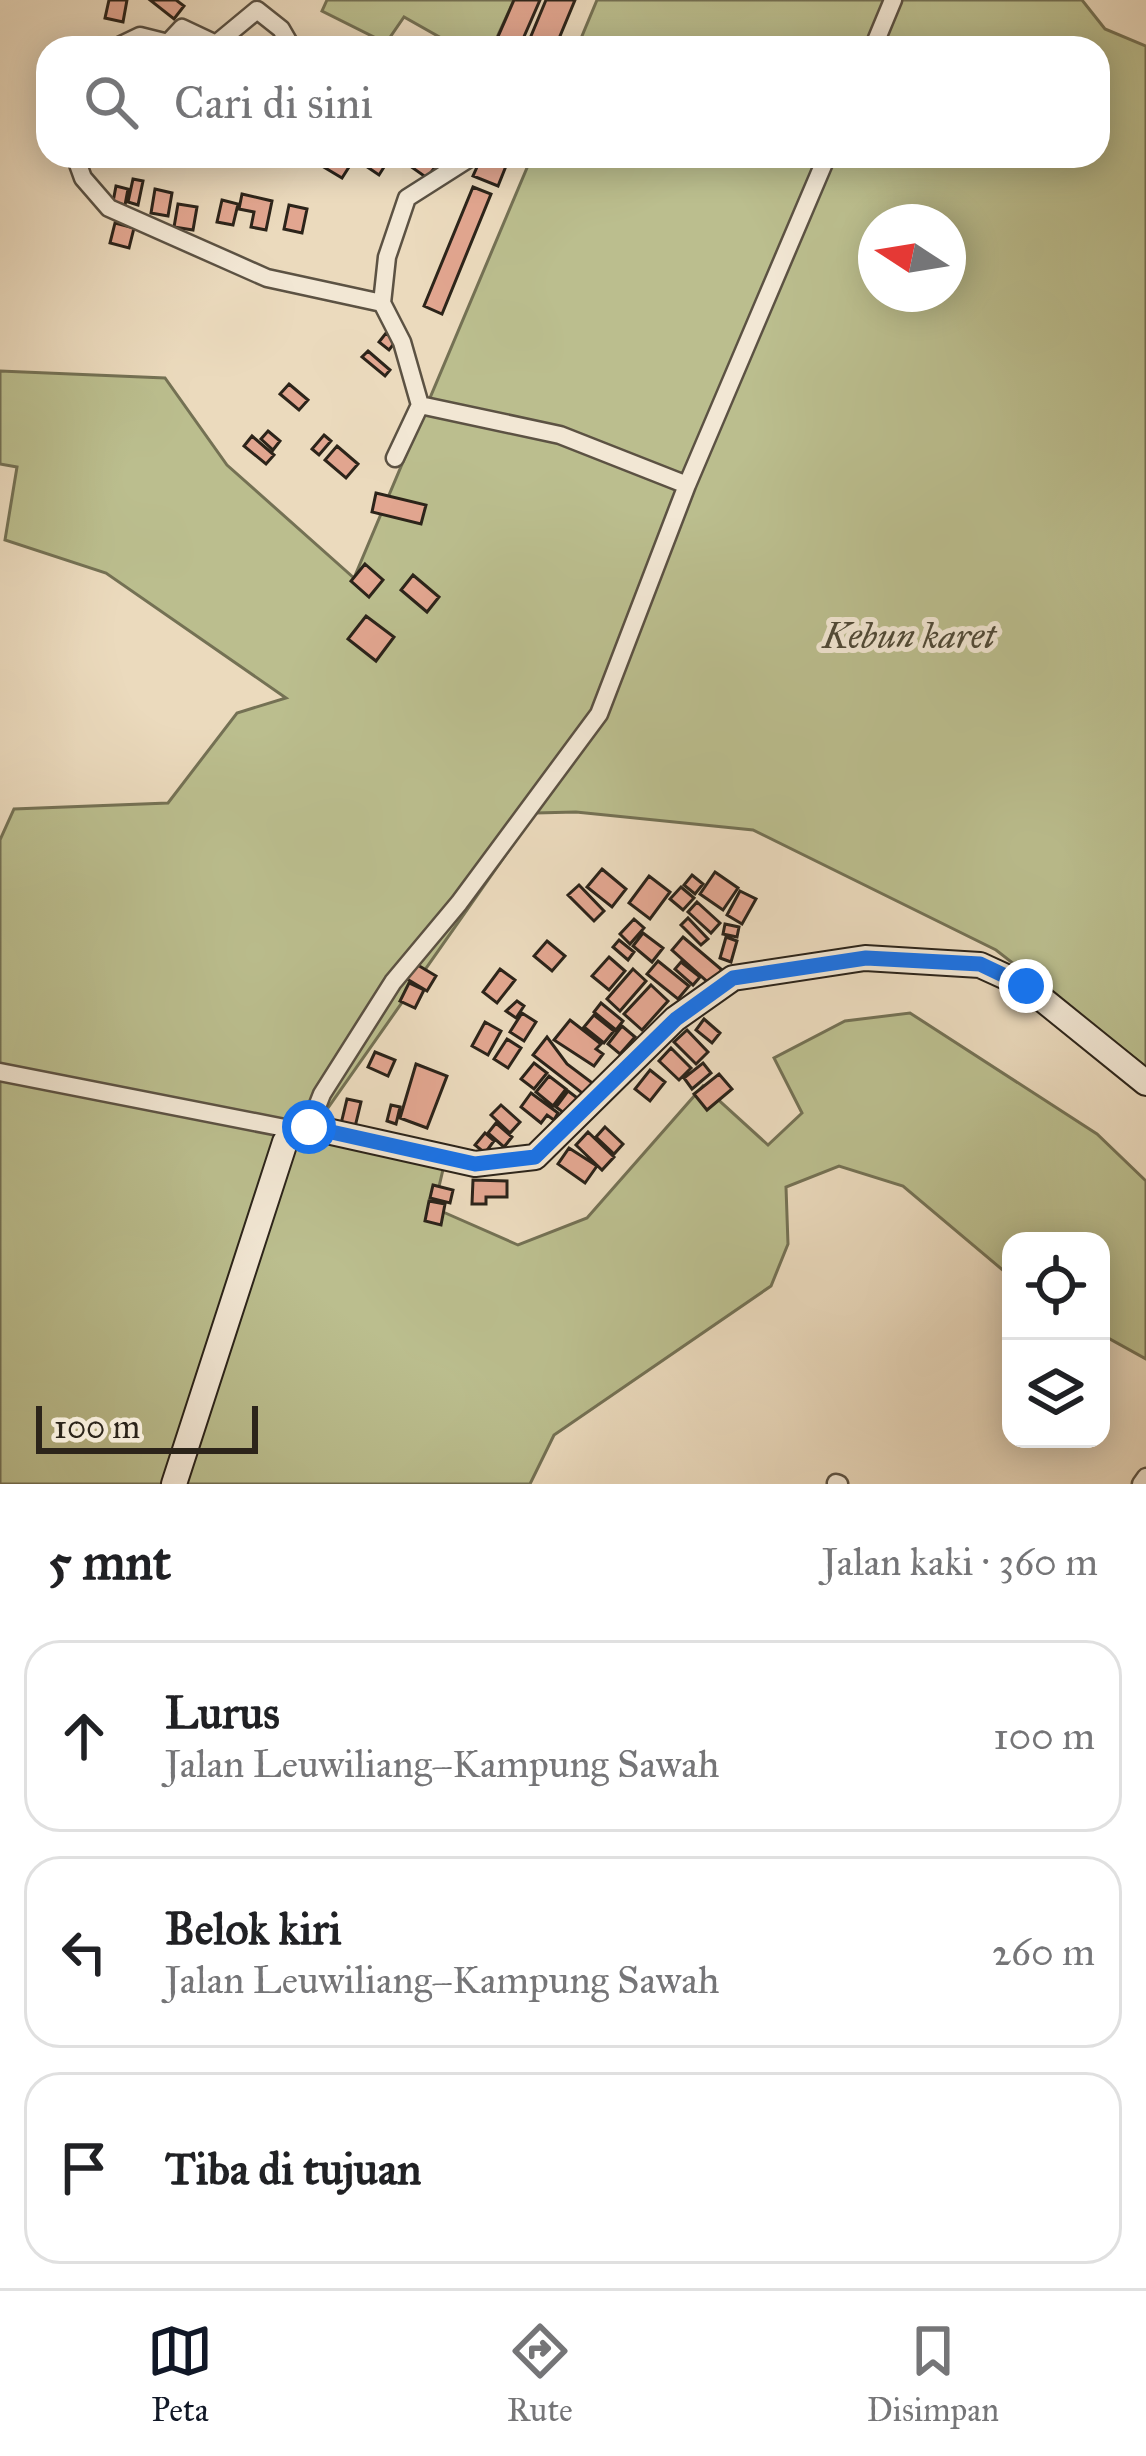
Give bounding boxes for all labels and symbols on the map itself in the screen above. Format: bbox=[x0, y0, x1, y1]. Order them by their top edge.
north arrow bbox=[858, 204, 966, 312]
park label: Kebun karet bbox=[821, 614, 998, 658]
route end bbox=[999, 959, 1053, 1013]
route start bbox=[282, 1100, 336, 1154]
scale bar bbox=[36, 1400, 258, 1453]

